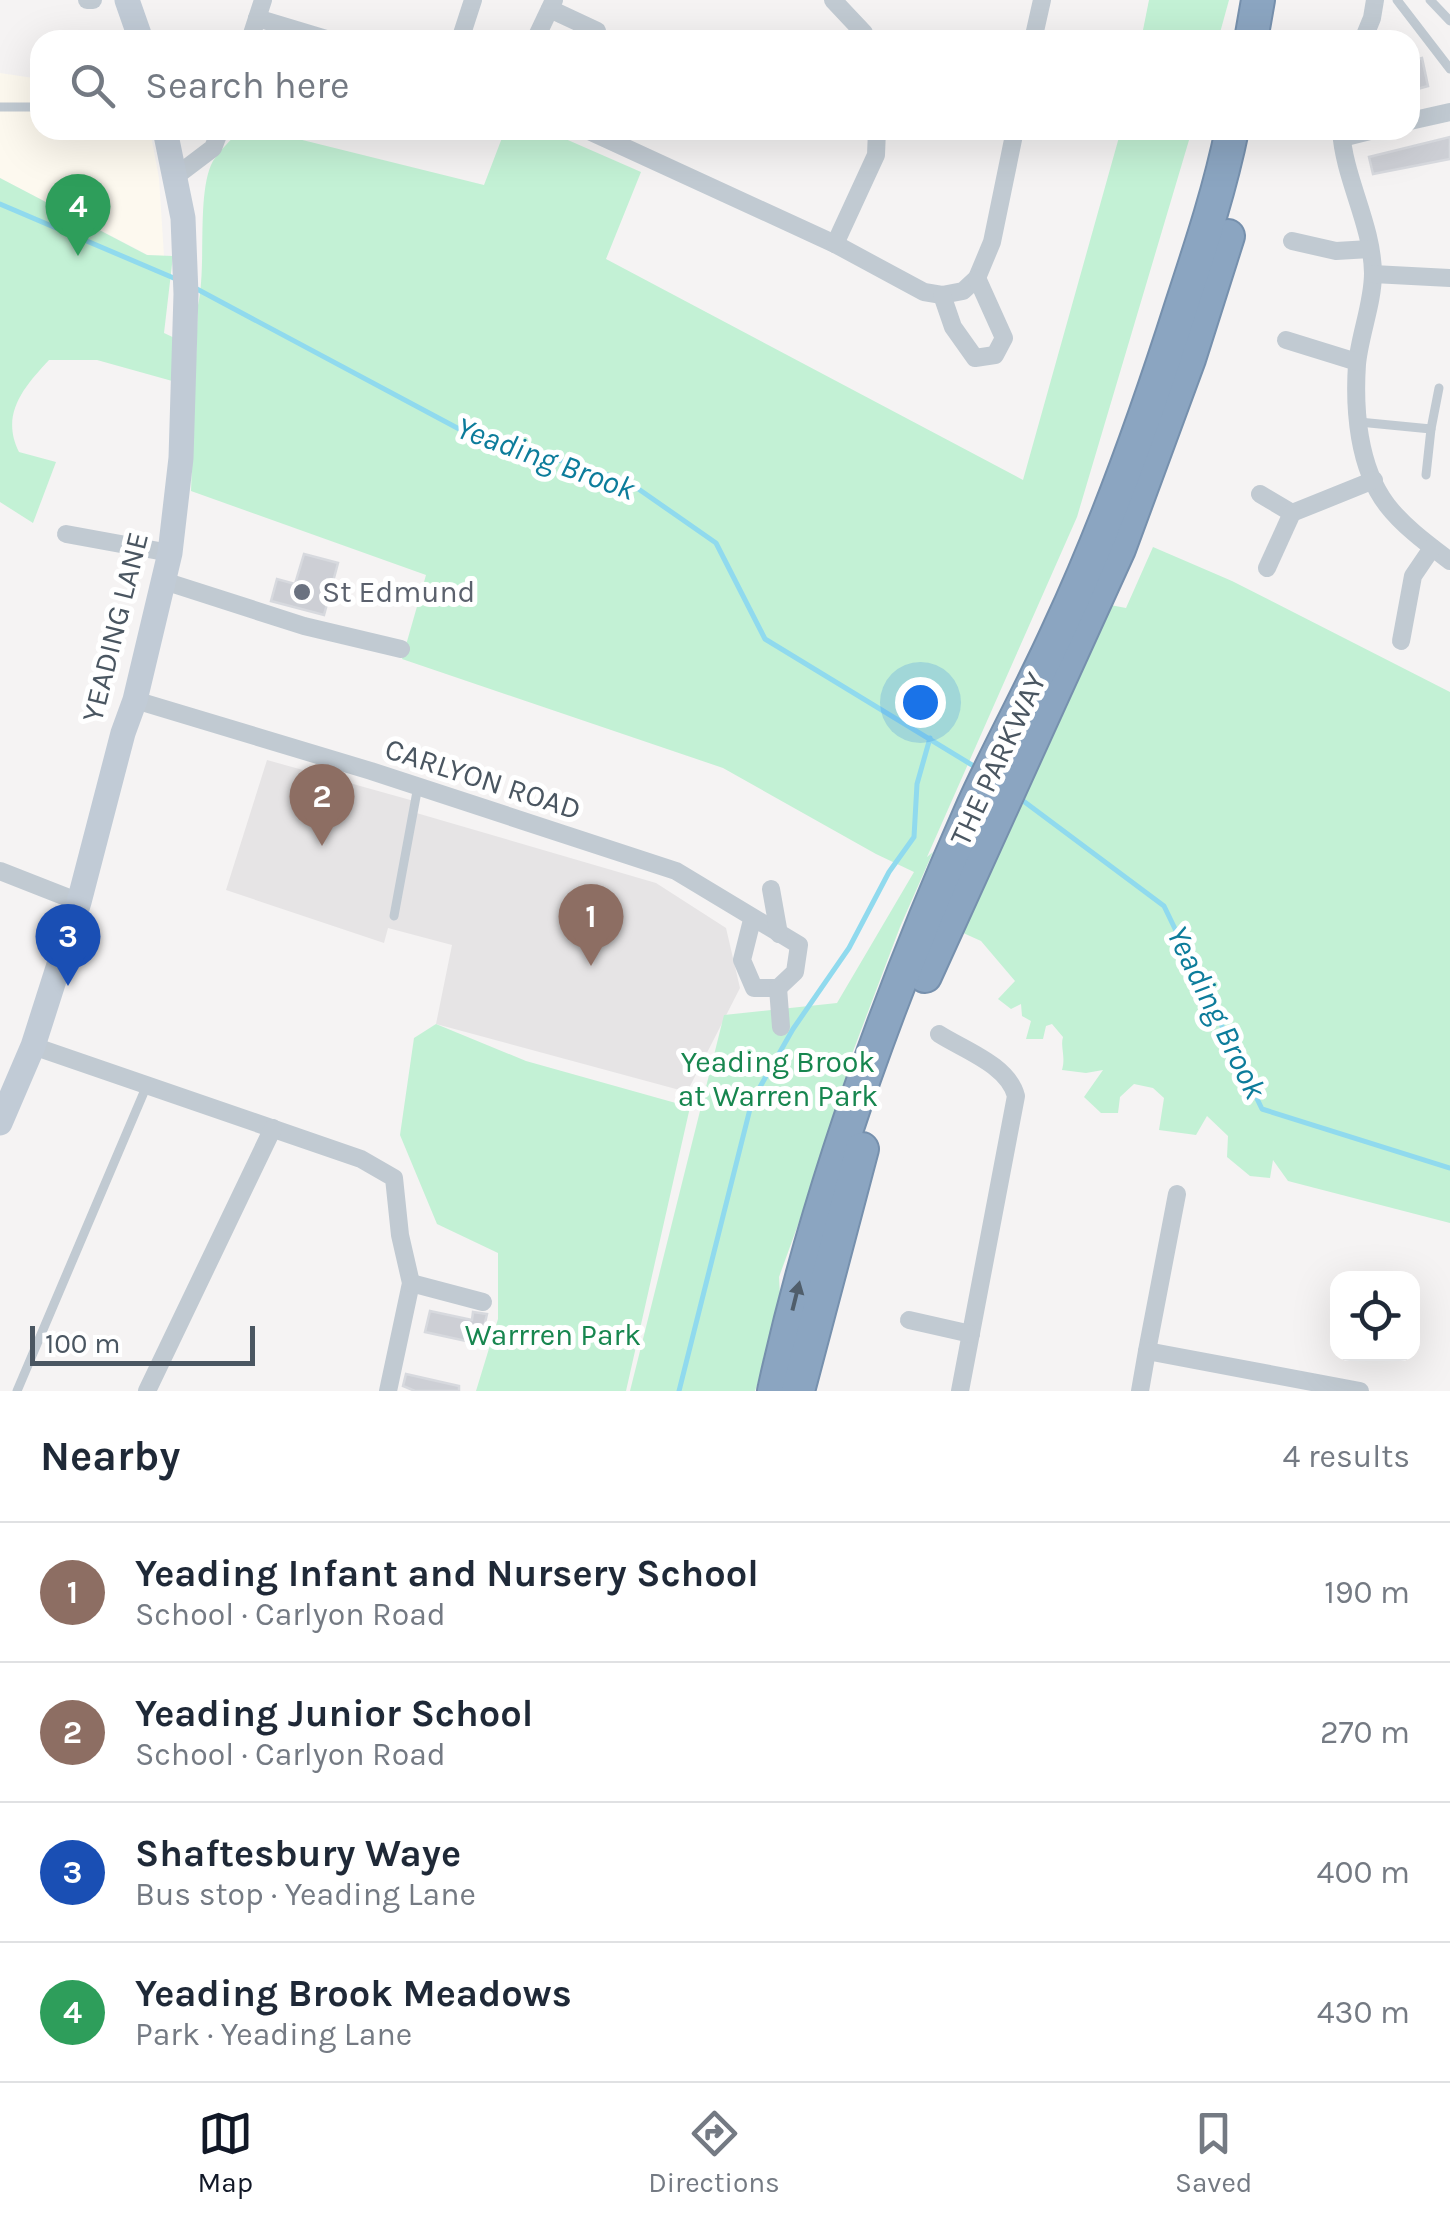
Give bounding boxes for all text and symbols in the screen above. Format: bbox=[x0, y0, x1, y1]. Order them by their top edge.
search box bbox=[30, 30, 1420, 140]
icon: search bbox=[65, 58, 120, 113]
text: Search here bbox=[145, 63, 349, 108]
pin: 4 bbox=[46, 174, 110, 256]
water label: Yeading Brook bbox=[451, 409, 641, 508]
street label: YEADING LANE bbox=[74, 528, 156, 726]
place label: St Edmund bbox=[322, 574, 475, 610]
marker: St Edmund bbox=[291, 581, 313, 603]
street label: THE PARKWAY bbox=[942, 666, 1054, 851]
your location bbox=[895, 677, 946, 728]
street label: CARLYON ROAD bbox=[381, 730, 585, 828]
pin: 2 bbox=[290, 764, 354, 846]
pin: 1 bbox=[558, 884, 624, 966]
pin: 3 bbox=[36, 904, 100, 986]
water label: Yeading Brook bbox=[1159, 920, 1275, 1105]
park label: Yeading Brook at Warren Park bbox=[678, 1044, 878, 1114]
map controls bbox=[1330, 1271, 1420, 1361]
button: locate bbox=[1330, 1271, 1420, 1361]
one-way arrow bbox=[789, 1280, 805, 1311]
park label: Warrren Park bbox=[465, 1317, 641, 1353]
scale bar bbox=[30, 1321, 255, 1366]
text: 100 m bbox=[45, 1327, 120, 1360]
text: Nearby bbox=[40, 1431, 180, 1481]
text: 4 results bbox=[1283, 1438, 1410, 1475]
text: Yeading Infant and Nursery School bbox=[135, 1551, 759, 1596]
text: 1 bbox=[67, 1574, 78, 1611]
text: 190 m bbox=[1324, 1574, 1410, 1611]
text: School · Carlyon Road bbox=[135, 1596, 446, 1633]
text: Yeading Junior School bbox=[135, 1691, 533, 1736]
text: 2 bbox=[63, 1714, 82, 1751]
text: 270 m bbox=[1320, 1714, 1410, 1751]
text: School · Carlyon Road bbox=[135, 1736, 446, 1773]
text: Shaftesbury Waye bbox=[135, 1831, 461, 1876]
text: 3 bbox=[63, 1854, 82, 1891]
text: 400 m bbox=[1317, 1854, 1410, 1891]
text: Bus stop · Yeading Lane bbox=[135, 1876, 476, 1913]
text: Yeading Brook Meadows bbox=[135, 1971, 572, 2016]
text: 4 bbox=[63, 1994, 82, 2031]
text: 430 m bbox=[1317, 1994, 1410, 2031]
text: Park · Yeading Lane bbox=[135, 2016, 412, 2053]
tab: Map bbox=[198, 2106, 253, 2199]
tab: Directions bbox=[648, 2106, 780, 2199]
tab: Saved bbox=[1175, 2106, 1252, 2199]

